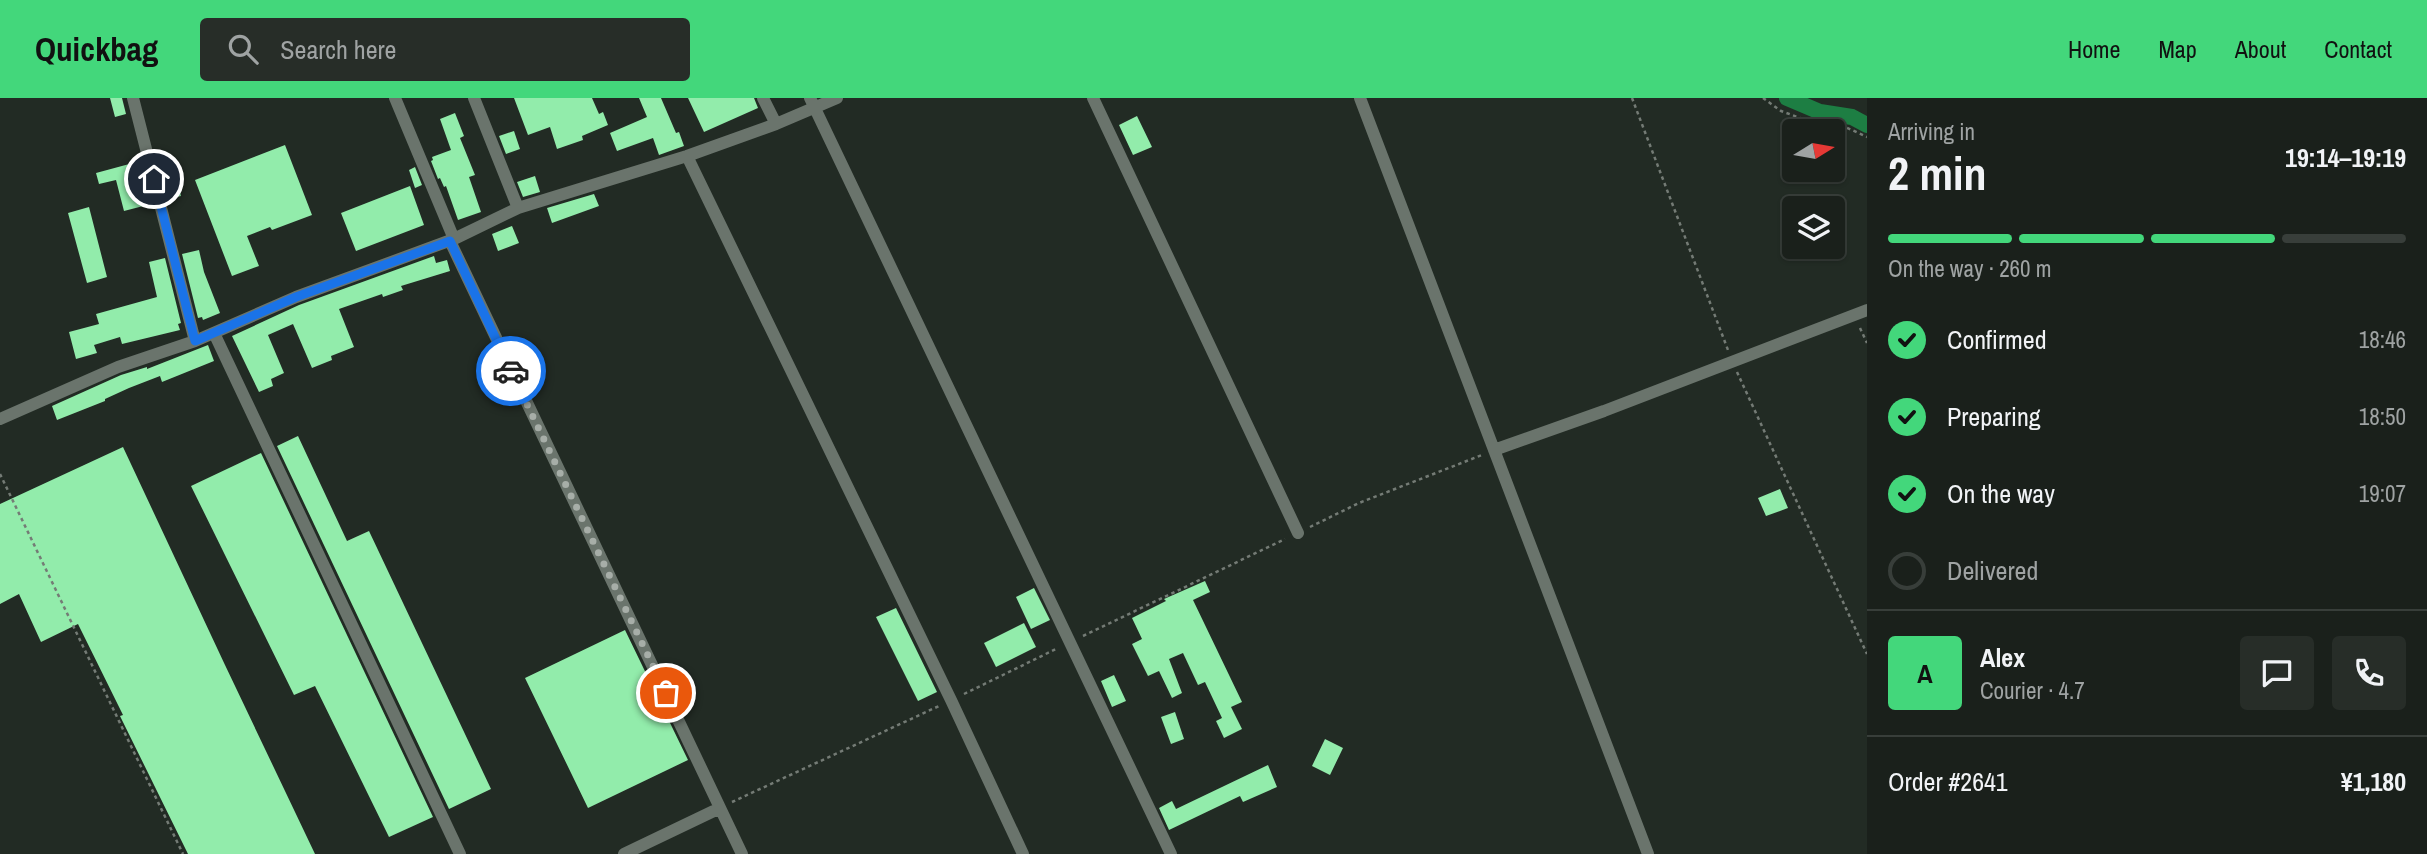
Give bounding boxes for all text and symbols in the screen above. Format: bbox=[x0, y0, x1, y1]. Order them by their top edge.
search box bbox=[200, 18, 690, 81]
text: Quickbag bbox=[35, 27, 158, 71]
icon: search bbox=[224, 30, 262, 68]
text: Search here bbox=[280, 32, 396, 67]
text: Home bbox=[2068, 33, 2120, 65]
text: Map bbox=[2158, 33, 2197, 65]
text: About bbox=[2235, 33, 2286, 65]
text: Contact bbox=[2324, 33, 2392, 65]
text: Arriving in bbox=[1888, 116, 1975, 147]
north arrow bbox=[1782, 119, 1844, 182]
map controls bbox=[1782, 119, 1845, 259]
text: 19:14–19:19 bbox=[2285, 140, 2406, 175]
text: 2 min bbox=[1888, 142, 1987, 204]
pin bbox=[124, 149, 184, 209]
icon: home bbox=[135, 160, 173, 198]
button: layers bbox=[1782, 196, 1845, 259]
text: On the way · 260 m bbox=[1888, 253, 2052, 284]
icon: check bbox=[1888, 321, 1926, 359]
text: Confirmed bbox=[1947, 322, 2047, 357]
text: 18:46 bbox=[2359, 324, 2406, 355]
courier bbox=[476, 336, 546, 406]
icon: car bbox=[492, 352, 530, 390]
icon: check bbox=[1888, 398, 1926, 436]
text: Preparing bbox=[1947, 399, 2041, 434]
text: 18:50 bbox=[2359, 401, 2406, 432]
icon: check bbox=[1888, 475, 1926, 513]
text: On the way bbox=[1947, 476, 2055, 511]
text: 19:07 bbox=[2359, 478, 2406, 509]
text: Delivered bbox=[1947, 553, 2038, 588]
button: chat bbox=[2240, 636, 2314, 710]
button: phone bbox=[2332, 636, 2406, 710]
text: Alex bbox=[1980, 640, 2025, 675]
text: A bbox=[1917, 656, 1933, 691]
pin bbox=[636, 663, 696, 723]
icon: bag bbox=[647, 674, 685, 712]
text: Courier · 4.7 bbox=[1980, 675, 2085, 706]
text: Order #2641 bbox=[1888, 764, 2008, 799]
text: ¥1,180 bbox=[2341, 764, 2406, 799]

